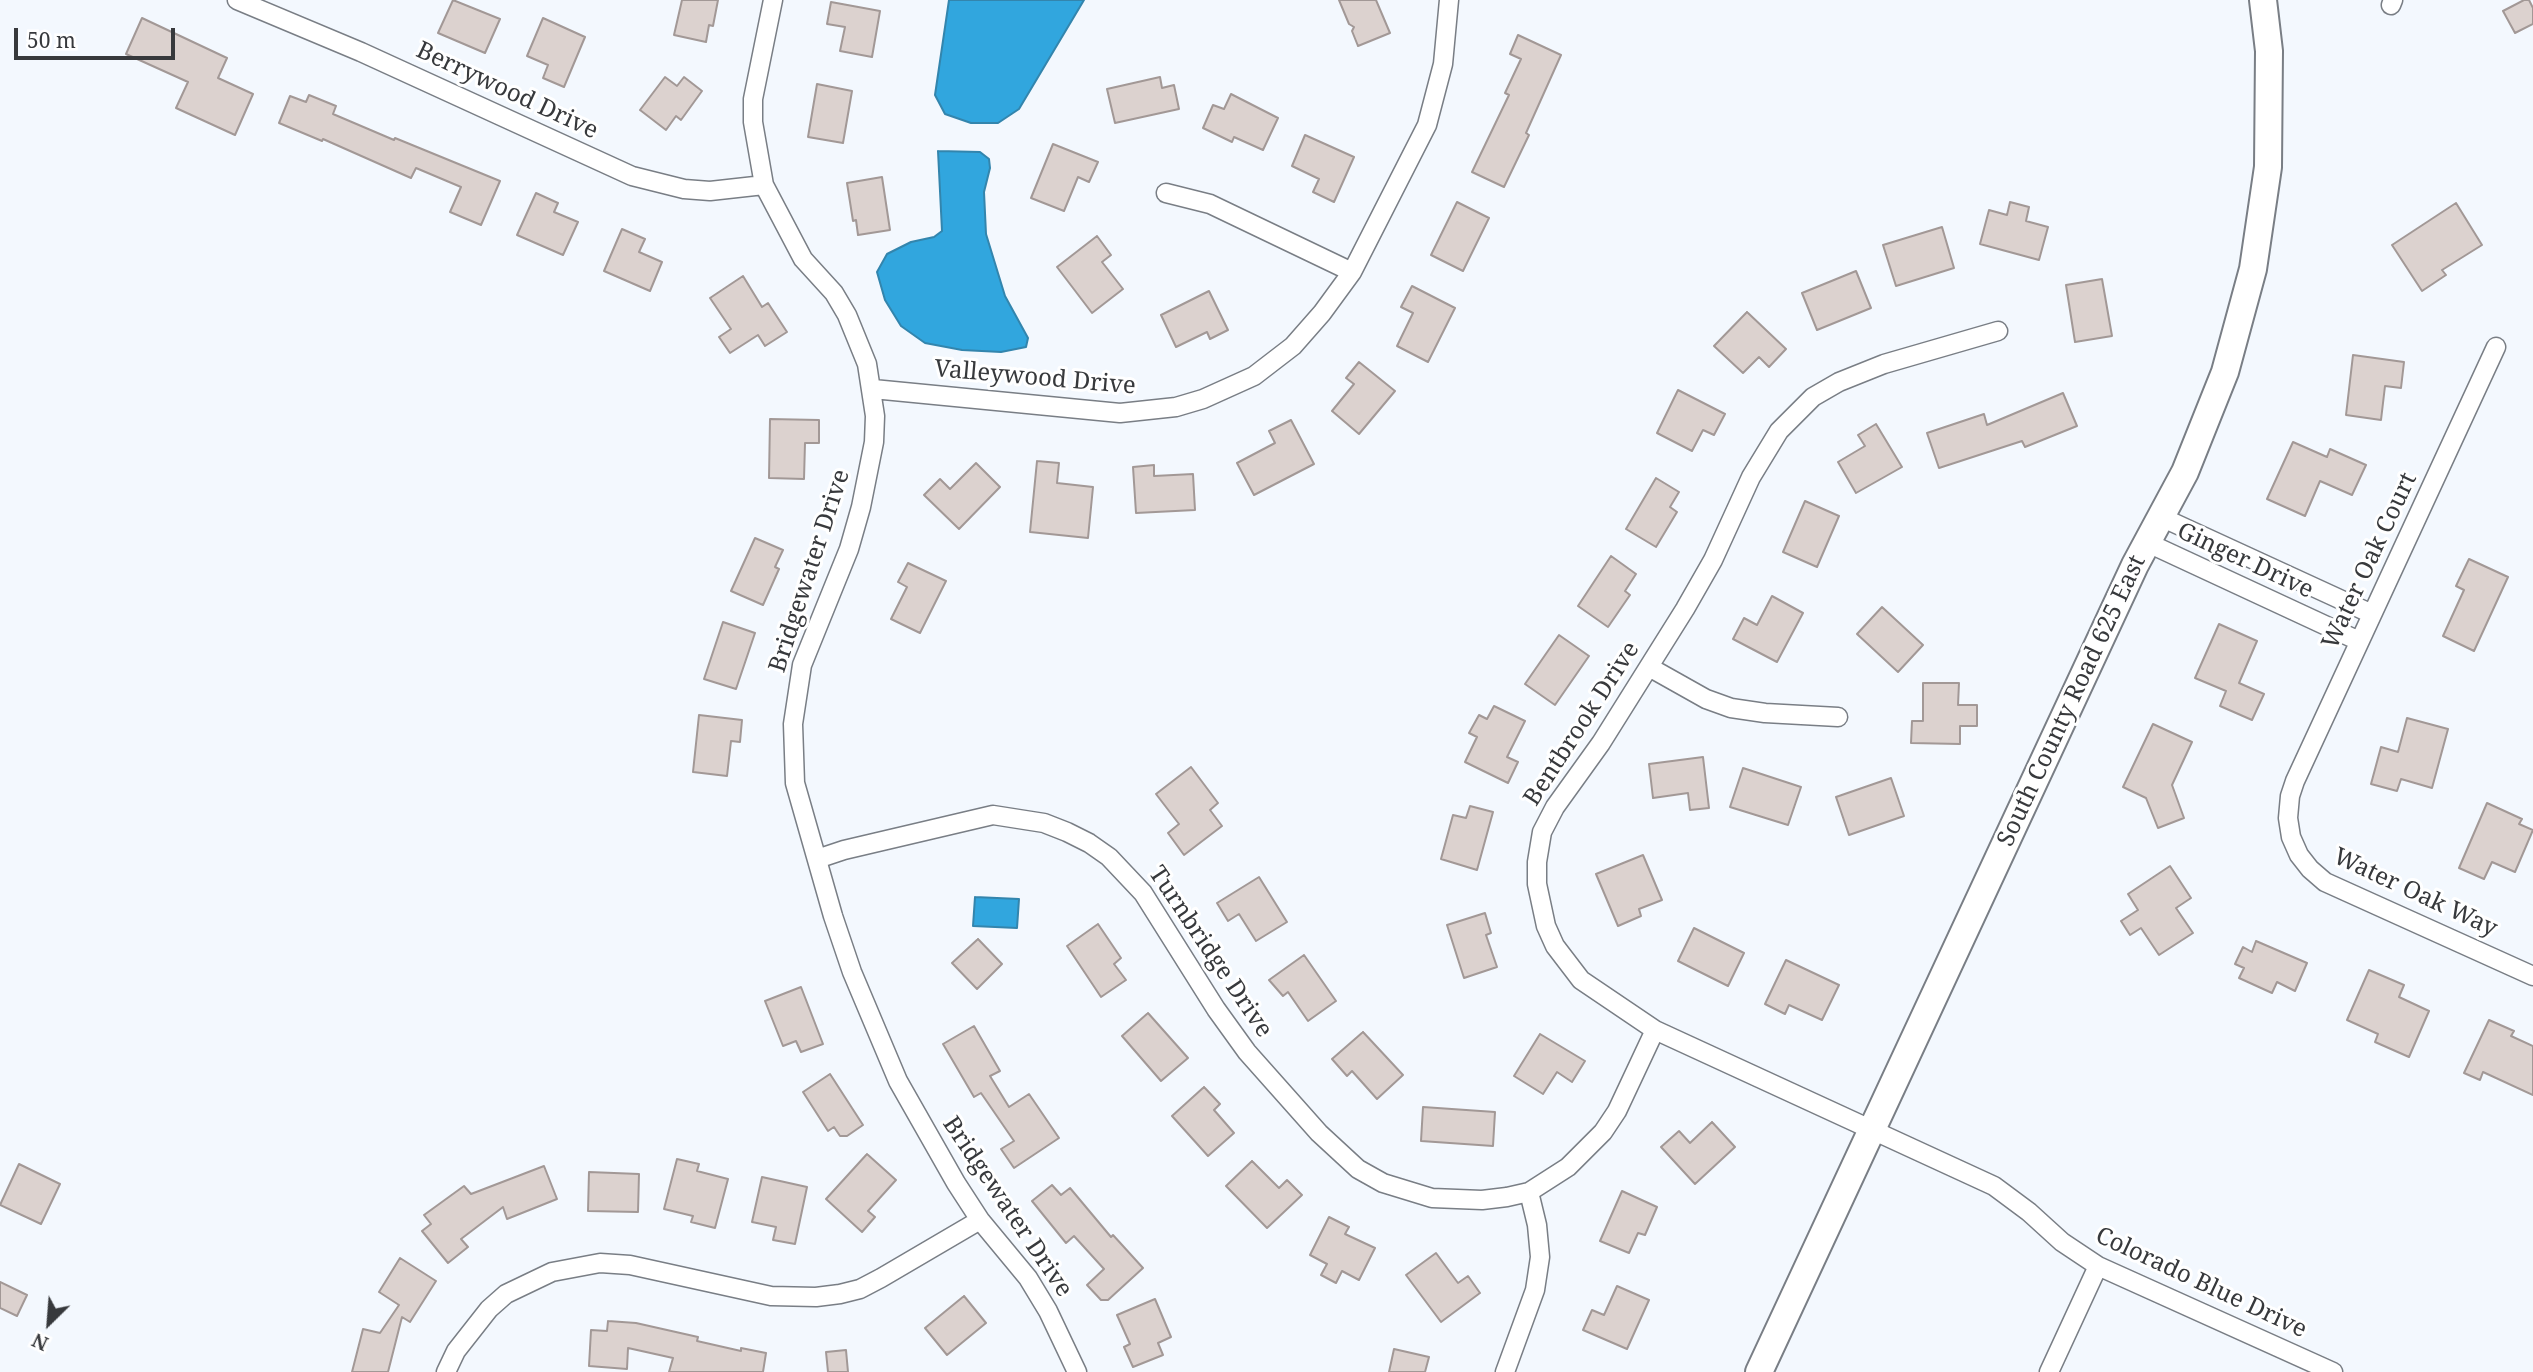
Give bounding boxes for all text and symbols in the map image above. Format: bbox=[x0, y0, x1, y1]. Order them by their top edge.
scale bar bbox=[18, 14, 178, 58]
text: 50 m bbox=[27, 26, 76, 54]
street label: Berrywood Drive bbox=[412, 36, 602, 146]
street label: Valleywood Drive bbox=[933, 355, 1137, 401]
street label: Bridgewater Drive bbox=[764, 466, 856, 676]
street label: Water Oak Court bbox=[2317, 468, 2423, 654]
street label: Ginger Drive bbox=[2172, 517, 2318, 605]
street label: South County Road 625 East bbox=[1992, 551, 2152, 851]
street label: Bentbrook Drive bbox=[1518, 637, 1646, 811]
street label: Water Oak Way bbox=[2329, 842, 2501, 944]
street label: Turnbridge Drive bbox=[1142, 861, 1278, 1043]
street label: Bridgewater Drive bbox=[936, 1111, 1078, 1303]
street label: Colorado Blue Drive bbox=[2091, 1221, 2311, 1345]
north arrow bbox=[14, 1288, 84, 1358]
text: N bbox=[28, 1327, 52, 1357]

